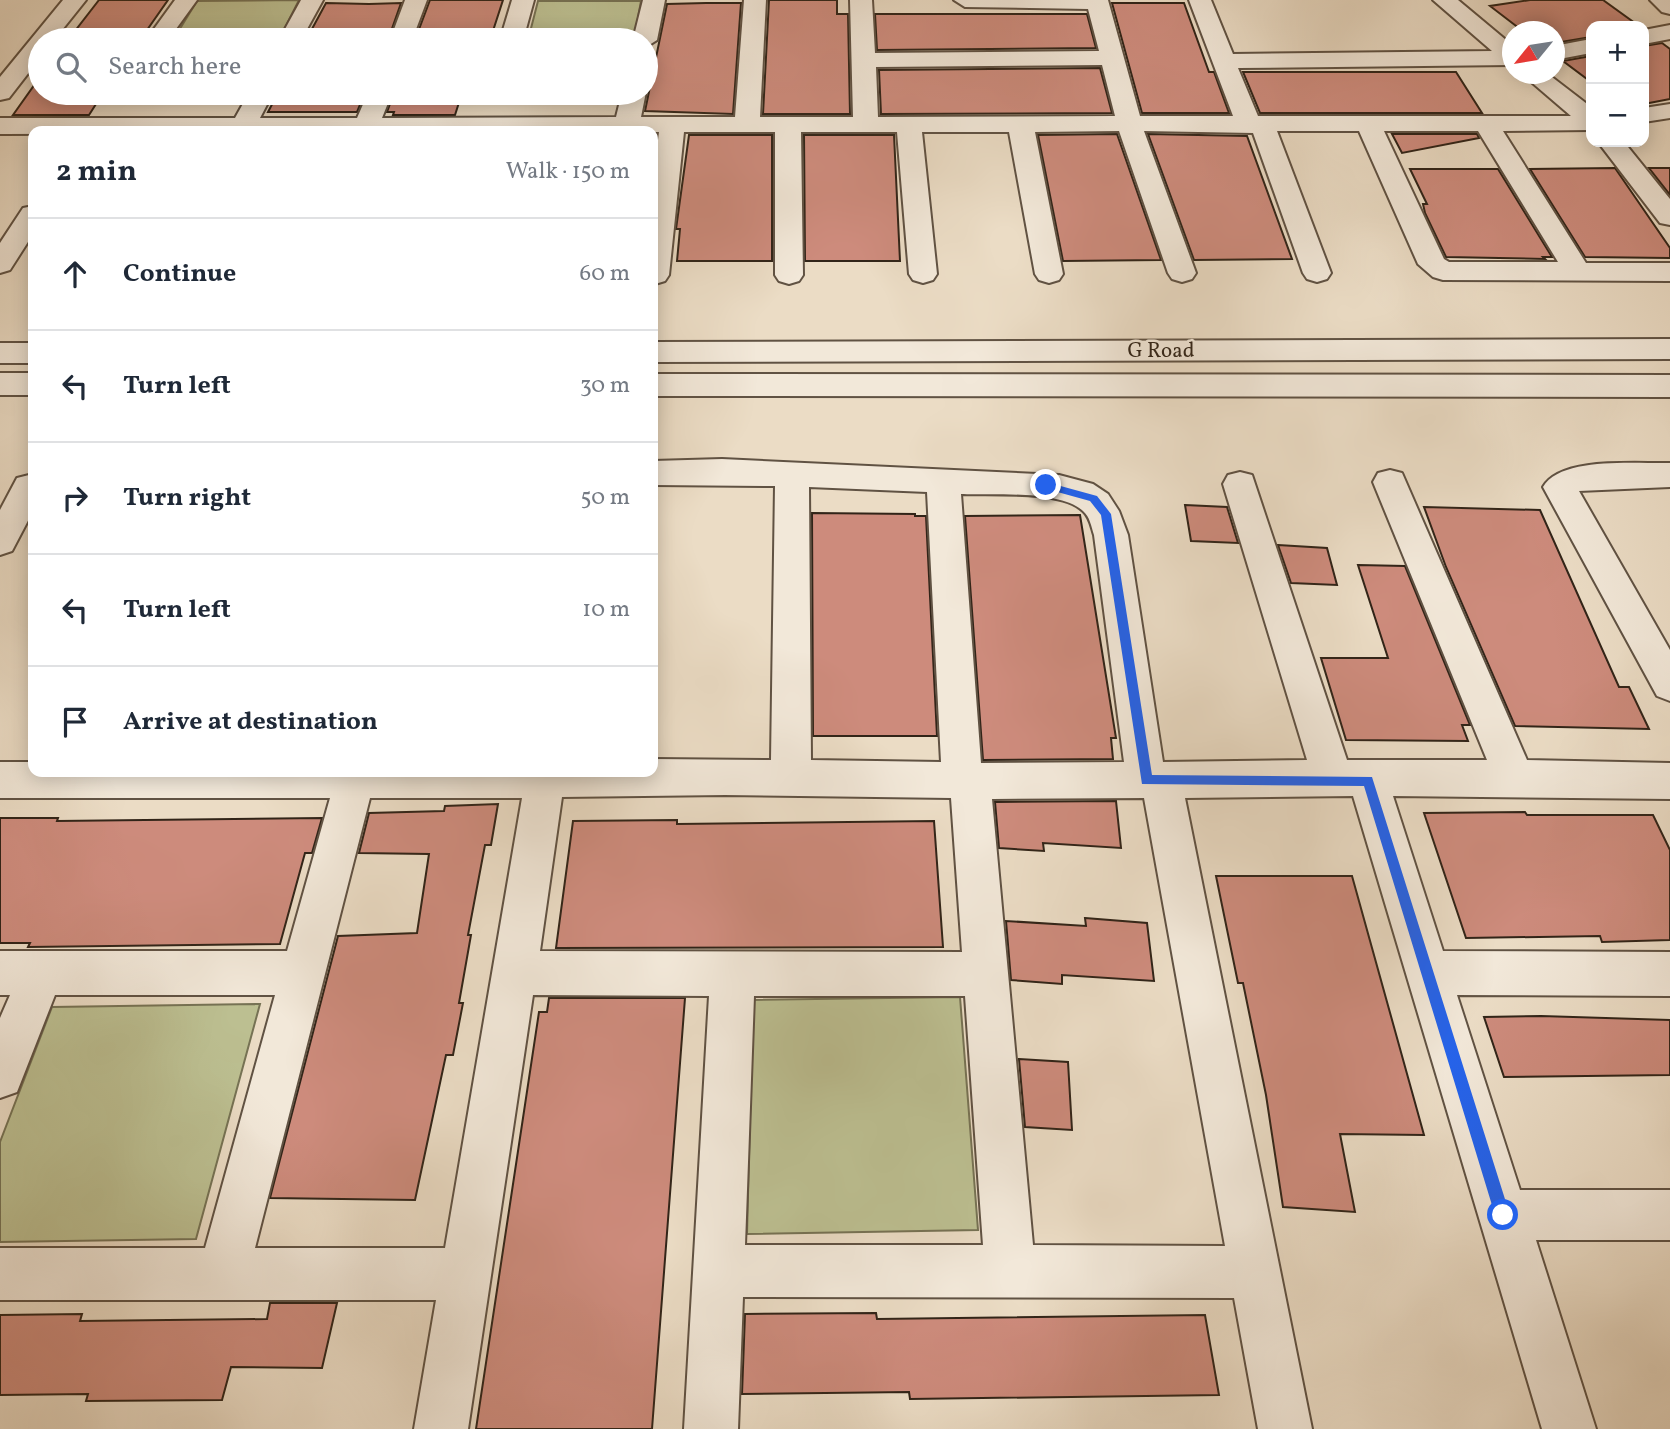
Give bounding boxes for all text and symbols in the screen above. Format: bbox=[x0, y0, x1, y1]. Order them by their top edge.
north arrow bbox=[1502, 21, 1565, 84]
map controls bbox=[1586, 21, 1649, 147]
button: + bbox=[1586, 21, 1649, 84]
search box bbox=[28, 28, 658, 105]
icon: search bbox=[52, 48, 90, 86]
text: Search here bbox=[108, 49, 241, 85]
button: − bbox=[1586, 84, 1649, 147]
text: 2 min bbox=[56, 151, 137, 193]
text: Walk · 150 m bbox=[506, 156, 630, 188]
icon: ahead bbox=[56, 255, 94, 293]
text: Continue bbox=[123, 256, 236, 292]
text: 60 m bbox=[580, 258, 630, 290]
street label: G Road bbox=[1128, 337, 1194, 366]
icon: left bbox=[56, 367, 94, 405]
text: Turn left bbox=[123, 368, 231, 404]
text: 30 m bbox=[580, 370, 630, 402]
route end bbox=[1030, 469, 1061, 500]
icon: right bbox=[56, 479, 94, 517]
text: Turn right bbox=[123, 480, 251, 516]
text: 50 m bbox=[581, 482, 630, 514]
icon: left bbox=[56, 591, 94, 629]
text: Turn left bbox=[123, 592, 231, 628]
text: 10 m bbox=[582, 594, 630, 626]
icon: arrive bbox=[56, 703, 94, 741]
text: Arrive at destination bbox=[123, 704, 378, 740]
route start bbox=[1487, 1199, 1518, 1230]

